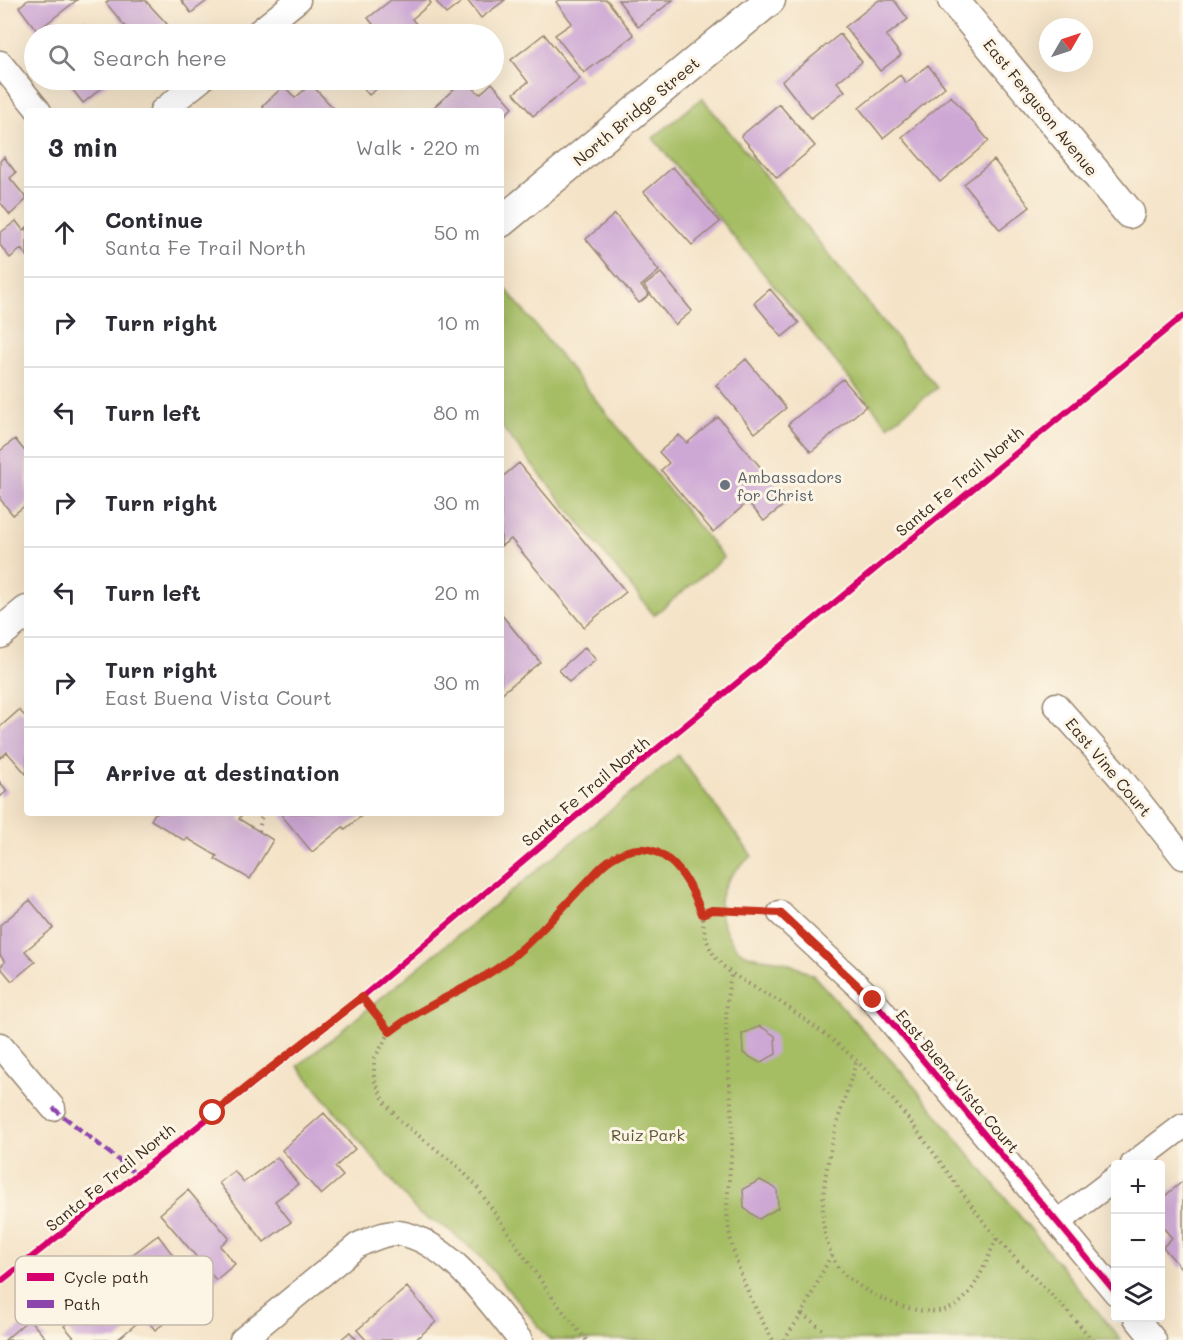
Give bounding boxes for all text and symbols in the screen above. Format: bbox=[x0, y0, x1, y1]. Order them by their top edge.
north arrow bbox=[1039, 18, 1093, 72]
search box bbox=[24, 24, 504, 90]
street label: East Ferguson Avenue bbox=[979, 34, 1103, 180]
icon: search bbox=[45, 41, 78, 74]
text: Search here bbox=[93, 43, 227, 72]
street label: North Bridge Street bbox=[568, 52, 704, 170]
text: 3 min bbox=[48, 130, 117, 164]
text: Walk · 220 m bbox=[356, 134, 480, 160]
text: Continue bbox=[105, 205, 203, 234]
icon: ahead bbox=[48, 216, 81, 249]
text: 50 m bbox=[434, 219, 480, 245]
text: Santa Fe Trail North bbox=[105, 234, 305, 260]
icon: right bbox=[48, 306, 81, 339]
text: Turn right bbox=[105, 308, 217, 337]
text: 10 m bbox=[436, 309, 480, 335]
icon: left bbox=[48, 396, 81, 429]
text: Turn left bbox=[105, 398, 201, 427]
text: 80 m bbox=[433, 399, 480, 425]
street label: Santa Fe Trail North bbox=[891, 421, 1027, 541]
place label: Ambassadors for Christ bbox=[737, 466, 842, 505]
marker: Ambassadors for Christ bbox=[718, 478, 732, 492]
icon: right bbox=[48, 486, 81, 519]
text: Turn right bbox=[105, 488, 217, 517]
text: 30 m bbox=[434, 489, 480, 515]
icon: left bbox=[48, 576, 81, 609]
text: Turn left bbox=[105, 578, 201, 607]
text: 20 m bbox=[434, 579, 480, 605]
text: Turn right bbox=[105, 655, 217, 684]
icon: right bbox=[48, 666, 81, 699]
text: 30 m bbox=[434, 669, 480, 695]
text: East Buena Vista Court bbox=[105, 684, 332, 710]
street label: East Vine Court bbox=[1061, 713, 1157, 821]
street label: Santa Fe Trail North bbox=[517, 731, 653, 851]
icon: arrive bbox=[48, 756, 81, 789]
text: Arrive at destination bbox=[105, 758, 340, 787]
route end bbox=[859, 986, 885, 1012]
street label: East Buena Vista Court bbox=[892, 1005, 1024, 1157]
route start bbox=[199, 1099, 225, 1125]
street label: Santa Fe Trail North bbox=[41, 1118, 179, 1236]
park label: Ruiz Park bbox=[611, 1124, 685, 1145]
map controls bbox=[1111, 1160, 1165, 1322]
button: + bbox=[1111, 1160, 1165, 1214]
button: − bbox=[1111, 1214, 1165, 1268]
legend bbox=[15, 1256, 213, 1325]
text: Cycle path bbox=[64, 1266, 148, 1287]
button: layers bbox=[1111, 1268, 1165, 1322]
text: Path bbox=[64, 1293, 100, 1314]

